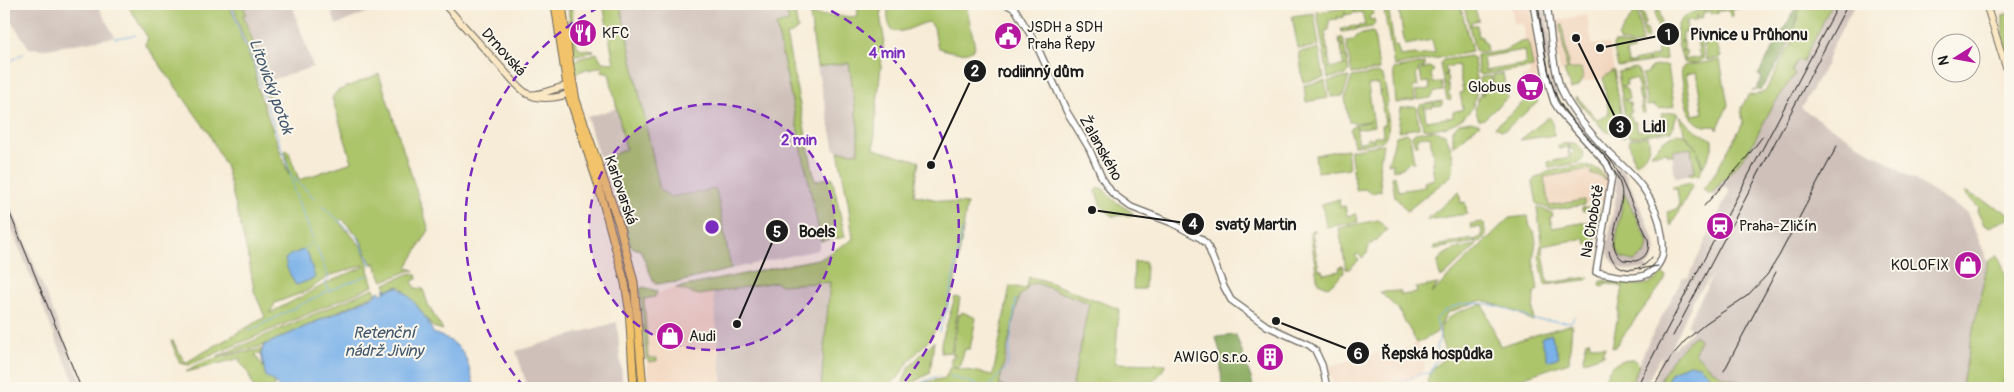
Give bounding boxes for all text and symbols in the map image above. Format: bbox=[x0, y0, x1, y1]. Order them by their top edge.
restaurant icon: KFC bbox=[568, 18, 598, 48]
place label: JSDH a SDH Praha Řepy bbox=[1027, 18, 1103, 54]
callout: Pivnice u Průhonu bbox=[1655, 19, 1818, 50]
public building icon: JSDH a SDH Praha Řepy bbox=[993, 21, 1023, 51]
street label: Drnovská bbox=[477, 24, 530, 80]
place label: KFC bbox=[602, 24, 629, 43]
text: Pivnice u Průhonu bbox=[1690, 25, 1808, 45]
text: 1 bbox=[1665, 26, 1671, 45]
north arrow bbox=[1932, 32, 1982, 82]
water label: Litovický potok bbox=[245, 36, 298, 138]
text: 4 min bbox=[869, 44, 906, 63]
text: N bbox=[1934, 54, 1953, 67]
callout: rodiinný dům bbox=[963, 56, 1094, 87]
text: 2 bbox=[971, 62, 979, 81]
text: rodiinný dům bbox=[998, 62, 1084, 82]
supermarket icon: Globus bbox=[1515, 72, 1545, 102]
place label: Globus bbox=[1468, 78, 1511, 97]
callout: Lidl bbox=[1608, 111, 1676, 142]
street label: Žalanského bbox=[1075, 112, 1126, 184]
text: Lidl bbox=[1642, 117, 1666, 137]
text: 3 bbox=[1616, 118, 1624, 137]
text: 2 min bbox=[781, 131, 817, 150]
street label: Karlovarská bbox=[600, 153, 641, 227]
street label: Na Chobotě bbox=[1577, 183, 1608, 259]
callout: svatý Martin bbox=[1180, 209, 1306, 240]
station icon: Praha-Zličín bbox=[1705, 211, 1735, 241]
text: 4 bbox=[1189, 215, 1198, 234]
text: svatý Martin bbox=[1216, 215, 1296, 235]
callout: Boels bbox=[764, 216, 846, 247]
place label: Praha-Zličín bbox=[1739, 217, 1817, 236]
centre of rings bbox=[703, 218, 721, 236]
text: Boels bbox=[799, 222, 836, 242]
text: 5 bbox=[773, 223, 781, 242]
shop icon: KOLOFIX bbox=[1953, 250, 1983, 280]
place label: KOLOFIX bbox=[1891, 256, 1949, 275]
shop icon: Audi bbox=[655, 321, 685, 351]
water label: Retenční nádrž Jiviny bbox=[345, 323, 425, 361]
place label: Audi bbox=[689, 327, 716, 346]
callout: Řepská hospůdka bbox=[1346, 338, 1502, 369]
building icon: AWIGO s.r.o. bbox=[1255, 342, 1285, 372]
text: Řepská hospůdka bbox=[1381, 343, 1493, 364]
text: 6 bbox=[1354, 345, 1363, 364]
place label: AWIGO s.r.o. bbox=[1173, 348, 1251, 367]

